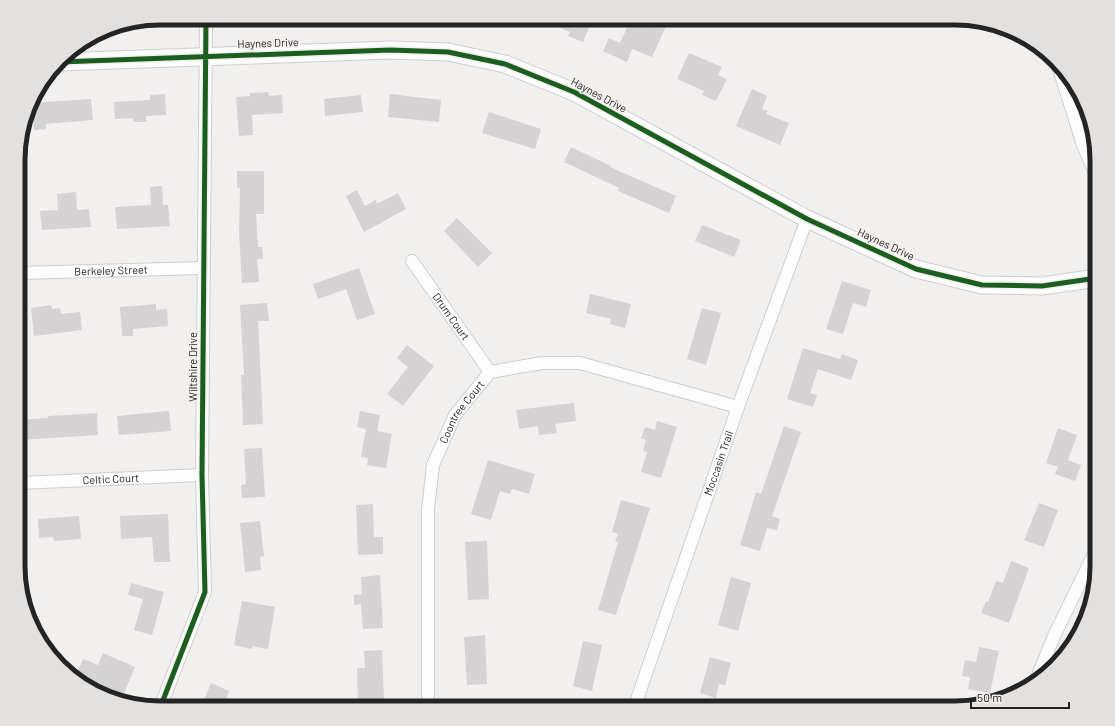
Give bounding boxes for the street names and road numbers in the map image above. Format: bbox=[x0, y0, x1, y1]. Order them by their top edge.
street label: Haynes Drive bbox=[237, 35, 299, 50]
street label: Haynes Drive bbox=[569, 74, 630, 115]
street label: Haynes Drive bbox=[856, 225, 917, 262]
street label: Berkeley Street bbox=[74, 263, 148, 277]
street label: Drum Court bbox=[430, 290, 473, 343]
street label: Wiltshire Drive bbox=[186, 332, 199, 402]
street label: Coontree Court bbox=[436, 377, 487, 445]
street label: Moccasin Trail bbox=[701, 429, 735, 497]
street label: Celtic Court bbox=[82, 471, 139, 486]

